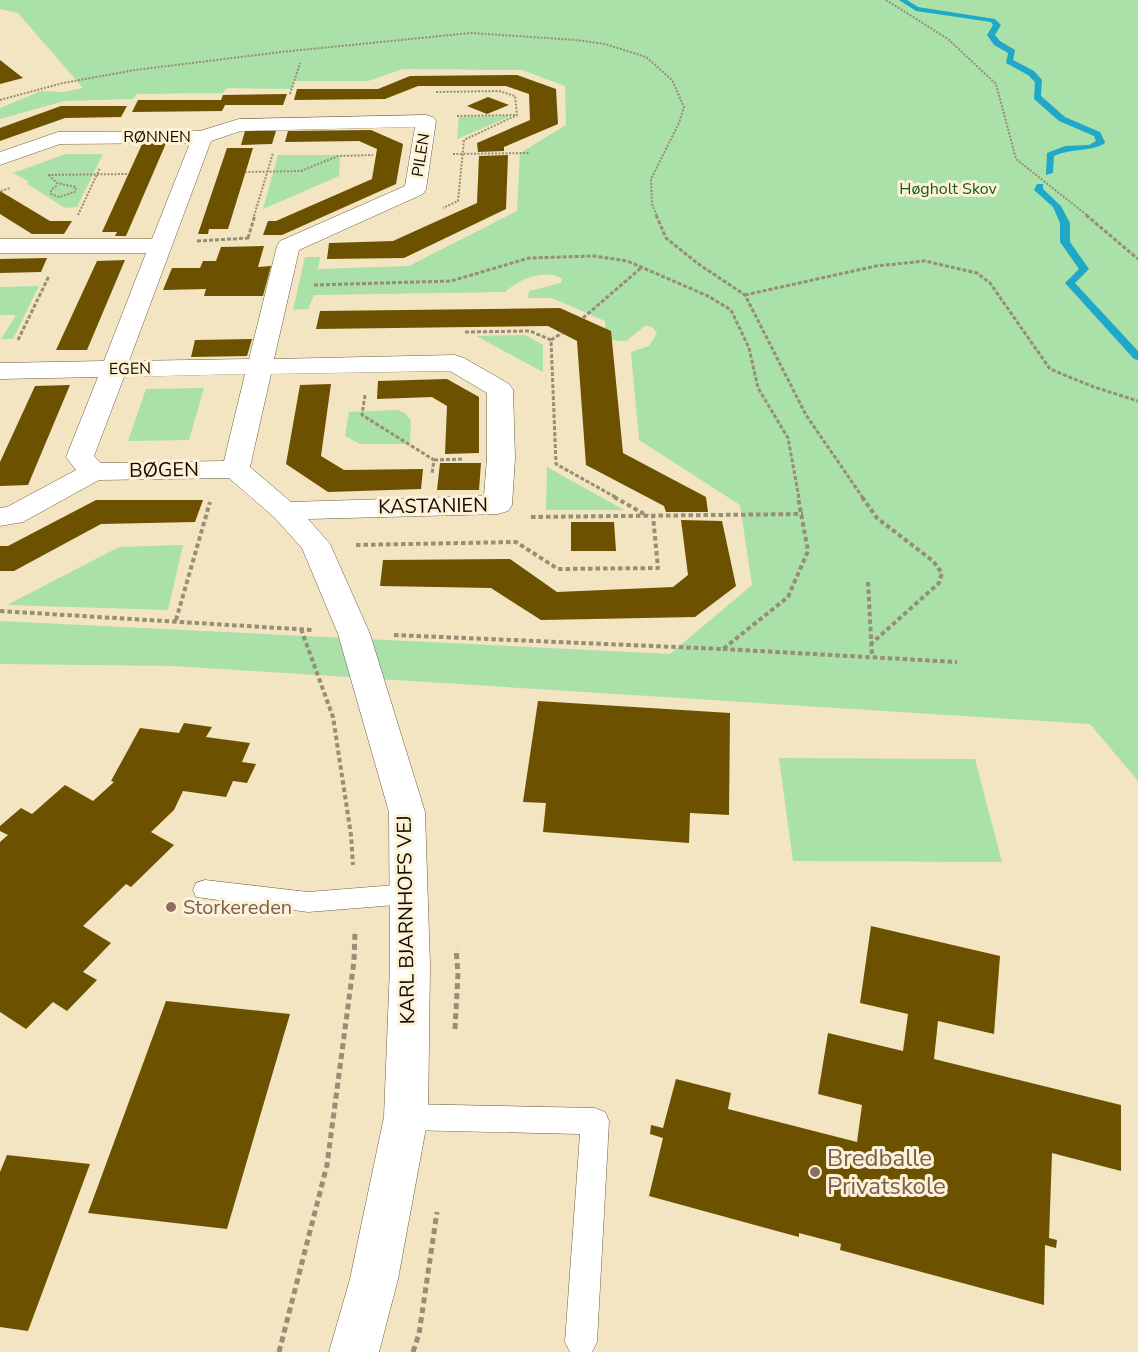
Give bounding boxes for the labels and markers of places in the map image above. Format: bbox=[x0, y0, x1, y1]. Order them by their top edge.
place label: Storkereden bbox=[183, 894, 292, 921]
marker: Storkereden bbox=[164, 900, 178, 914]
place label: Bredballe Privatskole bbox=[827, 1142, 946, 1202]
marker: Bredballe Privatskole bbox=[808, 1165, 822, 1179]

